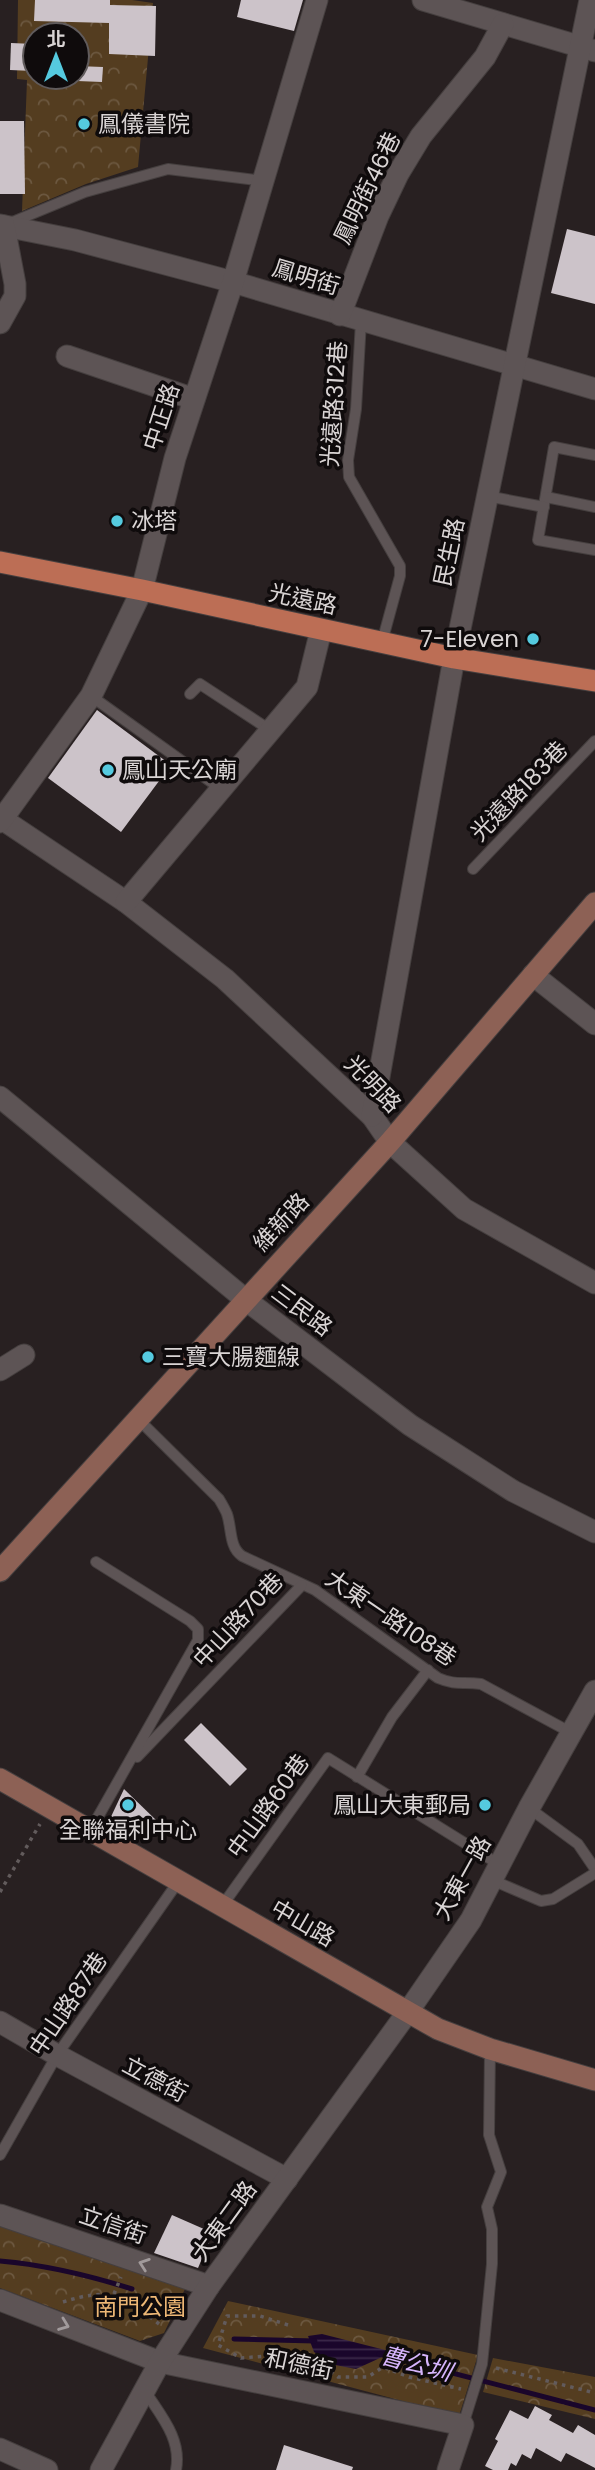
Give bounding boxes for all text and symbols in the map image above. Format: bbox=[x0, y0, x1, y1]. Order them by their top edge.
north arrow bbox=[21, 21, 91, 91]
text: 北 bbox=[46, 26, 66, 53]
place label: 鳳儀書院 bbox=[98, 108, 190, 140]
marker: 鳳儀書院 bbox=[76, 116, 92, 132]
street label: 鳳明街46巷 bbox=[326, 127, 408, 249]
street label: 鳳明街 bbox=[268, 252, 344, 302]
street label: 光遠路312巷 bbox=[314, 340, 354, 468]
street label: 中正路 bbox=[135, 379, 187, 455]
place label: 冰塔 bbox=[131, 505, 177, 537]
marker: 冰塔 bbox=[109, 513, 125, 529]
street label: 民生路 bbox=[426, 515, 472, 589]
street label: 光遠路 bbox=[266, 576, 340, 622]
place label: 7-Eleven bbox=[420, 623, 519, 655]
marker: 7-Eleven bbox=[525, 631, 541, 647]
street label: 光遠路183巷 bbox=[463, 734, 575, 848]
place label: 鳳山天公廟 bbox=[122, 754, 237, 786]
marker: 鳳山天公廟 bbox=[100, 762, 116, 778]
street label: 光明路 bbox=[338, 1048, 408, 1120]
street label: 維新路 bbox=[246, 1186, 316, 1258]
street label: 三民路 bbox=[265, 1276, 339, 1344]
place label: 三寶大腸麵線 bbox=[162, 1341, 300, 1373]
marker: 三寶大腸麵線 bbox=[140, 1349, 156, 1365]
street label: 大東一路108巷 bbox=[319, 1562, 463, 1674]
street label: 中山路70巷 bbox=[186, 1566, 290, 1674]
street label: 中山路60巷 bbox=[219, 1748, 317, 1864]
place label: 鳳山大東郵局 bbox=[333, 1789, 471, 1821]
marker: 全聯福利中心 bbox=[120, 1797, 136, 1813]
marker: 鳳山大東郵局 bbox=[477, 1797, 493, 1813]
place label: 全聯福利中心 bbox=[59, 1814, 197, 1846]
street label: 大東一路 bbox=[426, 1830, 498, 1926]
street label: 中山路 bbox=[265, 1892, 341, 1954]
street label: 中山路87巷 bbox=[21, 1946, 115, 2062]
street label: 立德街 bbox=[117, 2049, 193, 2109]
street label: 大東二路 bbox=[184, 2174, 264, 2268]
street label: 立信街 bbox=[75, 2199, 151, 2251]
one-way arrow bbox=[139, 2258, 151, 2272]
park label: 南門公園 bbox=[94, 2291, 186, 2323]
one-way arrow bbox=[57, 2316, 69, 2330]
water label: 曹公圳 bbox=[377, 2338, 458, 2390]
street label: 和德街 bbox=[262, 2341, 336, 2387]

